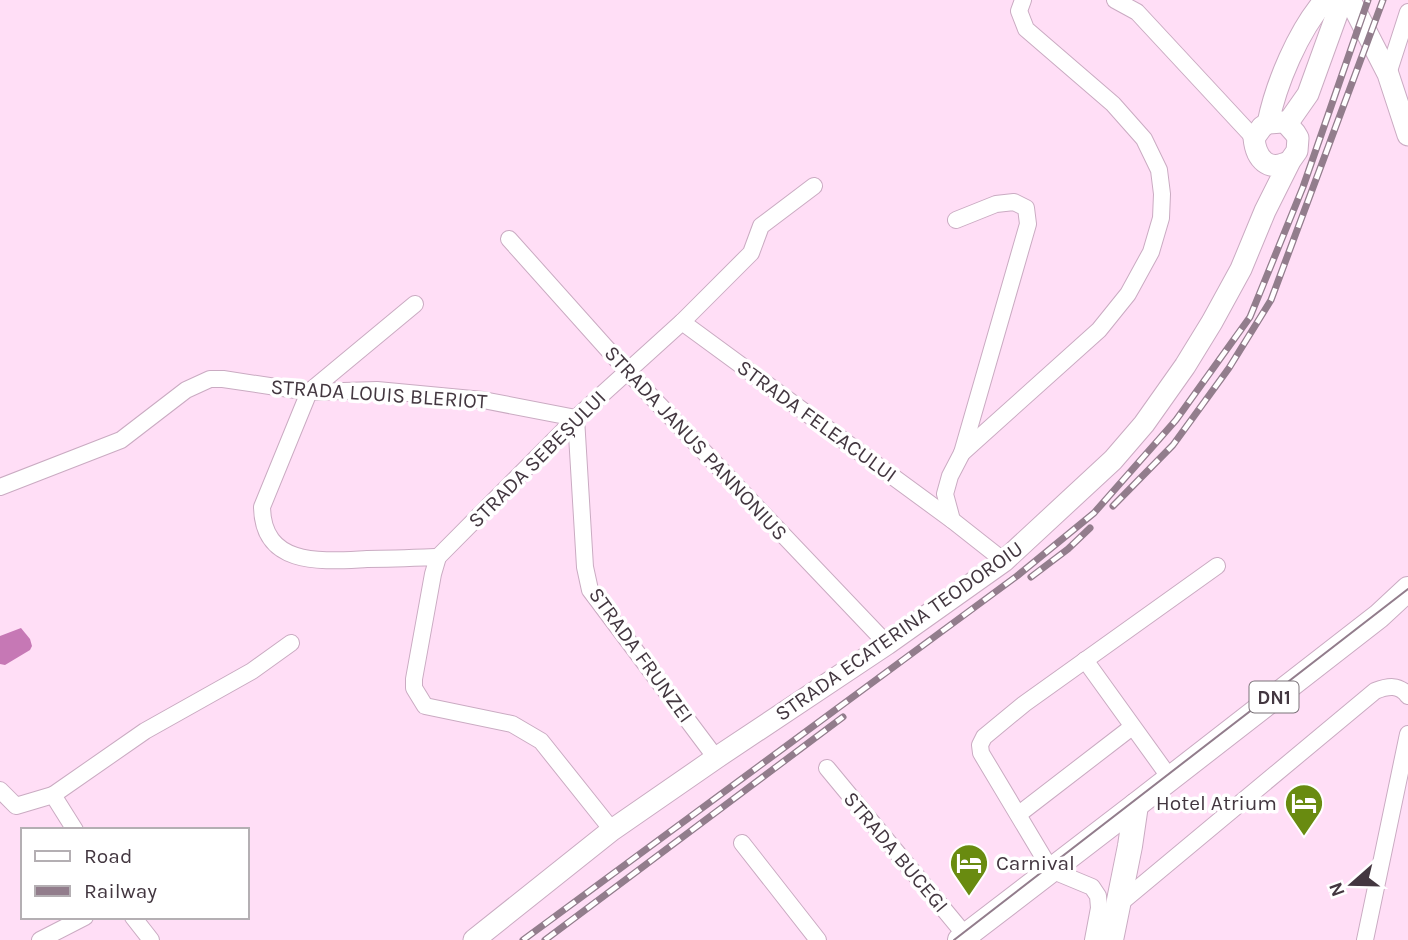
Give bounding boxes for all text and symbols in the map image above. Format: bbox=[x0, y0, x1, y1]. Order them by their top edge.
street label: STRADA JANUS PANNONIUS bbox=[600, 341, 792, 545]
street label: STRADA FELEACULUI bbox=[732, 355, 902, 487]
street label: STRADA LOUIS BLERIOT bbox=[270, 374, 489, 414]
street label: STRADA SEBEȘULUI bbox=[463, 385, 611, 533]
street label: STRADA ECATERINA TEODOROIU bbox=[771, 536, 1027, 726]
street label: STRADA FRUNZEI bbox=[584, 583, 698, 727]
road number: DN1 bbox=[1250, 682, 1298, 712]
hotel icon: Hotel Atrium bbox=[1283, 782, 1325, 837]
street label: STRADA BUCEGI bbox=[839, 787, 953, 917]
place label: Hotel Atrium bbox=[1156, 791, 1277, 815]
legend bbox=[21, 828, 248, 919]
hotel icon: Carnival bbox=[948, 842, 990, 897]
text: Road bbox=[84, 844, 132, 868]
north arrow bbox=[1317, 849, 1387, 919]
place label: Carnival bbox=[996, 851, 1075, 875]
text: Railway bbox=[84, 879, 157, 903]
text: N bbox=[1324, 879, 1350, 900]

